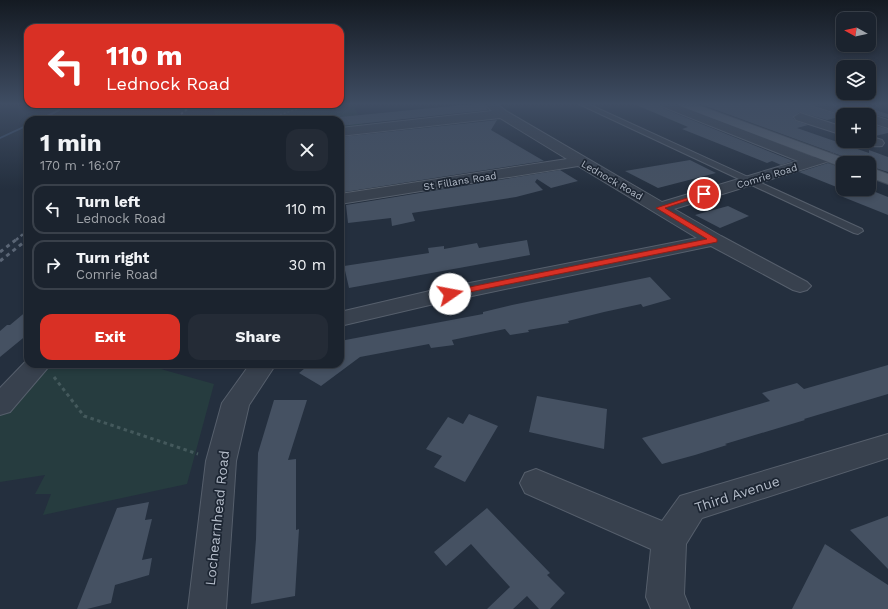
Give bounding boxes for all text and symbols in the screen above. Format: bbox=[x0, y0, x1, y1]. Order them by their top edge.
north arrow bbox=[836, 12, 876, 52]
map controls bbox=[836, 12, 876, 196]
text: 110 m bbox=[106, 39, 183, 72]
icon: left bbox=[40, 40, 92, 92]
button: layers bbox=[836, 60, 876, 100]
text: Lednock Road bbox=[106, 73, 230, 94]
button: + bbox=[836, 108, 876, 148]
text: 1 min bbox=[40, 129, 102, 157]
button: close bbox=[286, 129, 328, 171]
button: − bbox=[836, 156, 876, 196]
text: 170 m · 16:07 bbox=[40, 158, 121, 173]
street label: Lednock Road bbox=[579, 158, 645, 202]
street label: Comrie Road bbox=[735, 162, 799, 190]
street label: St Fillans Road bbox=[423, 170, 497, 192]
pin bbox=[687, 177, 721, 211]
icon: arrive bbox=[693, 183, 715, 205]
text: Turn left bbox=[76, 193, 140, 211]
icon: left bbox=[42, 198, 64, 220]
text: 110 m bbox=[286, 200, 326, 218]
text: Lednock Road bbox=[76, 211, 166, 226]
text: Turn right bbox=[76, 249, 149, 267]
icon: right bbox=[42, 254, 64, 276]
text: 30 m bbox=[289, 256, 326, 274]
text: Comrie Road bbox=[76, 267, 158, 282]
position arrow bbox=[429, 273, 471, 315]
button: Exit bbox=[40, 314, 180, 360]
button: Share bbox=[188, 314, 328, 360]
street label: Lochearnhead Road bbox=[202, 450, 232, 586]
street label: Third Avenue bbox=[692, 473, 782, 515]

